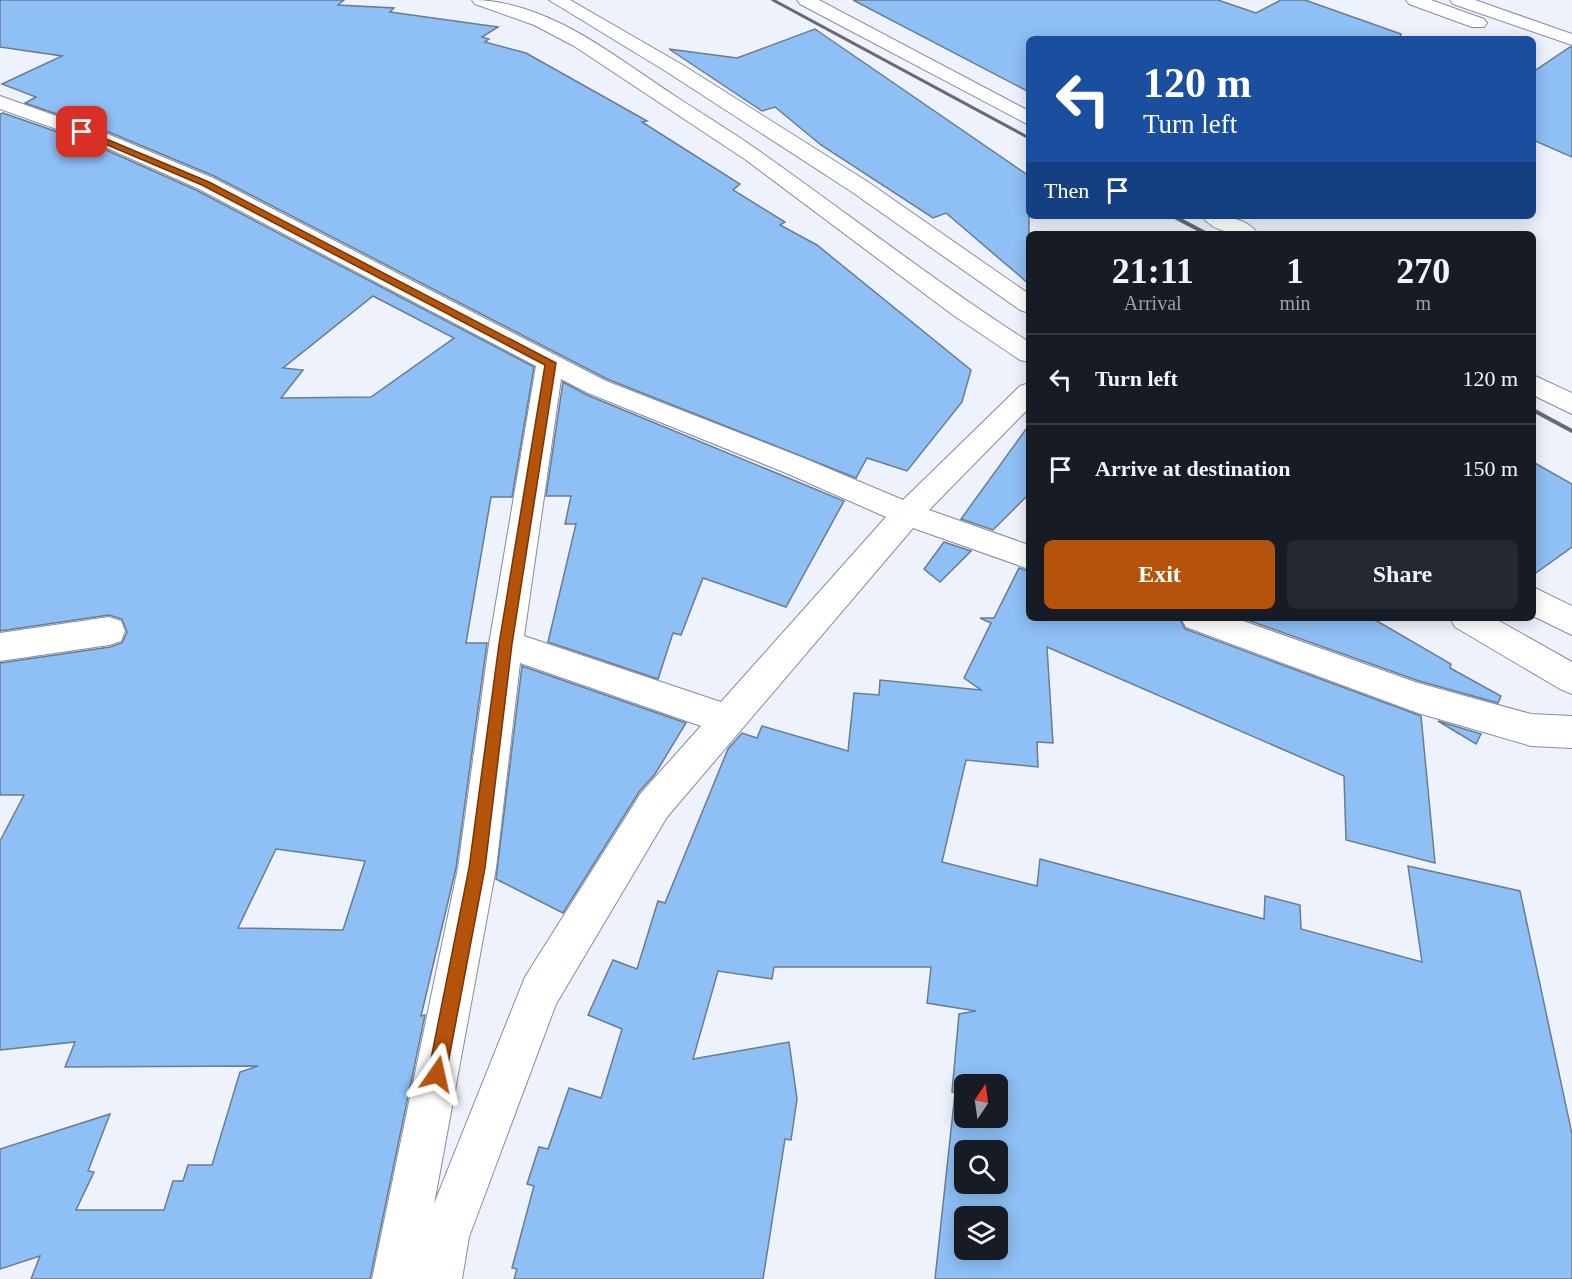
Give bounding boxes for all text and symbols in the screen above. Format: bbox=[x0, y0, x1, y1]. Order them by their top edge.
icon: left bbox=[1044, 60, 1122, 138]
text: 120 m bbox=[1143, 60, 1252, 106]
pin bbox=[56, 106, 107, 157]
text: Turn left bbox=[1143, 109, 1237, 139]
icon: arrive bbox=[65, 115, 98, 148]
icon: arrive bbox=[1101, 174, 1134, 207]
text: Then bbox=[1044, 178, 1089, 203]
text: 21:11 bbox=[1112, 251, 1194, 291]
text: 1 bbox=[1286, 251, 1304, 291]
text: 270 bbox=[1396, 251, 1450, 291]
text: Arrival bbox=[1124, 292, 1182, 314]
text: min bbox=[1279, 292, 1311, 314]
text: m bbox=[1415, 292, 1431, 314]
icon: left bbox=[1044, 363, 1077, 396]
text: Turn left bbox=[1095, 366, 1178, 391]
text: 120 m bbox=[1462, 366, 1518, 391]
icon: arrive bbox=[1044, 453, 1077, 486]
text: Arrive at destination bbox=[1095, 456, 1291, 481]
text: 150 m bbox=[1462, 456, 1518, 481]
button: Exit bbox=[1044, 540, 1275, 609]
button: Share bbox=[1287, 540, 1518, 609]
position arrow bbox=[405, 1042, 469, 1106]
north arrow bbox=[954, 1074, 1008, 1128]
map controls bbox=[954, 1074, 1008, 1260]
button: search bbox=[954, 1140, 1008, 1194]
button: layers bbox=[954, 1206, 1008, 1260]

